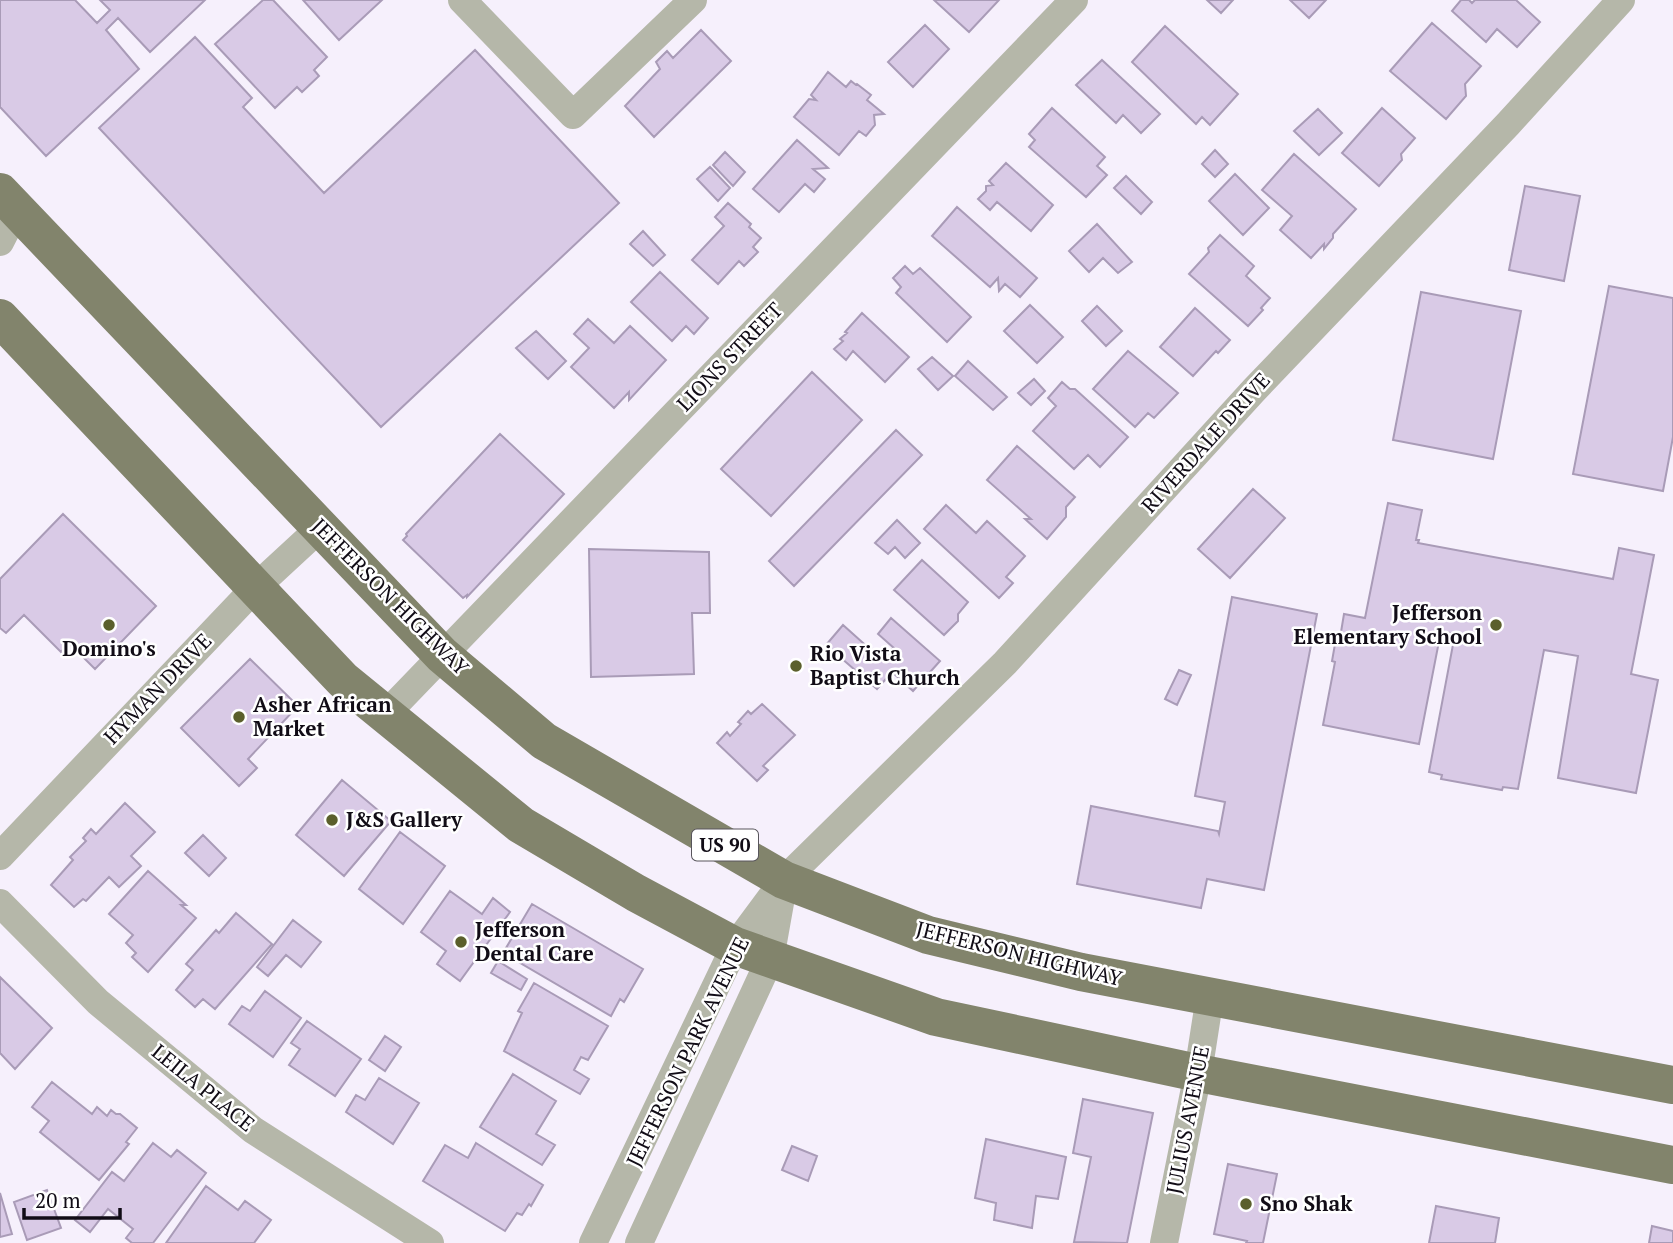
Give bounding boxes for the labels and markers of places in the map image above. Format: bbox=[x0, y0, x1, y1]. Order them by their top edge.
place label: Jefferson Elementary School bbox=[1294, 598, 1482, 650]
marker: Domino's bbox=[101, 617, 117, 633]
marker: Jefferson Elementary School bbox=[1488, 617, 1504, 633]
place label: Domino's bbox=[62, 634, 156, 662]
place label: Rio Vista Baptist Church bbox=[810, 639, 960, 691]
marker: Rio Vista Baptist Church bbox=[788, 658, 804, 674]
place label: Asher African Market bbox=[253, 690, 392, 742]
marker: Asher African Market bbox=[231, 709, 247, 725]
place label: J&S Gallery bbox=[346, 805, 463, 833]
marker: J&S Gallery bbox=[324, 812, 340, 828]
place label: Jefferson Dental Care bbox=[475, 915, 594, 967]
marker: Jefferson Dental Care bbox=[453, 934, 469, 950]
place label: Sno Shak bbox=[1260, 1189, 1353, 1217]
marker: Sno Shak bbox=[1238, 1196, 1254, 1212]

